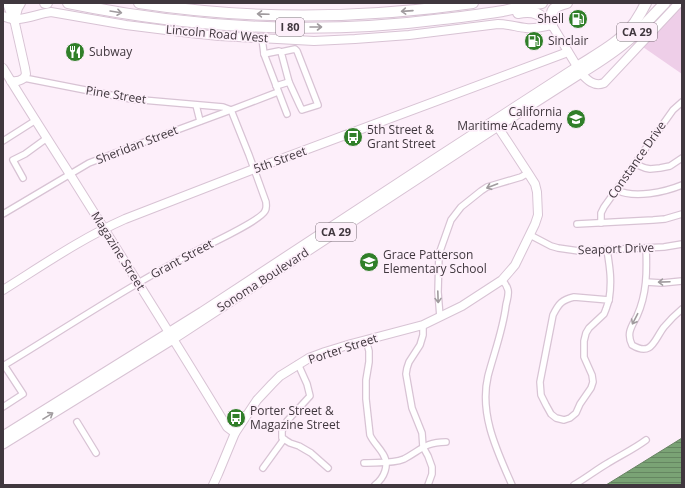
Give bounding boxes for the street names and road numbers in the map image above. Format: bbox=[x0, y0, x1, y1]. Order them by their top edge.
road number: I 80 bbox=[276, 18, 304, 36]
street label: Lincoln Road West bbox=[165, 21, 269, 46]
road number: CA 29 bbox=[617, 23, 657, 41]
street label: Pine Street bbox=[85, 81, 148, 108]
street label: Constance Drive bbox=[603, 117, 670, 202]
street label: Sheridan Street bbox=[93, 121, 180, 168]
street label: 5th Street bbox=[251, 142, 309, 177]
street label: Magazine Street bbox=[87, 208, 149, 293]
road number: CA 29 bbox=[316, 223, 356, 241]
street label: Grant Street bbox=[147, 235, 216, 282]
street label: Seaport Drive bbox=[578, 239, 655, 258]
street label: Sonoma Boulevard bbox=[214, 244, 312, 316]
street label: Porter Street bbox=[306, 329, 380, 368]

